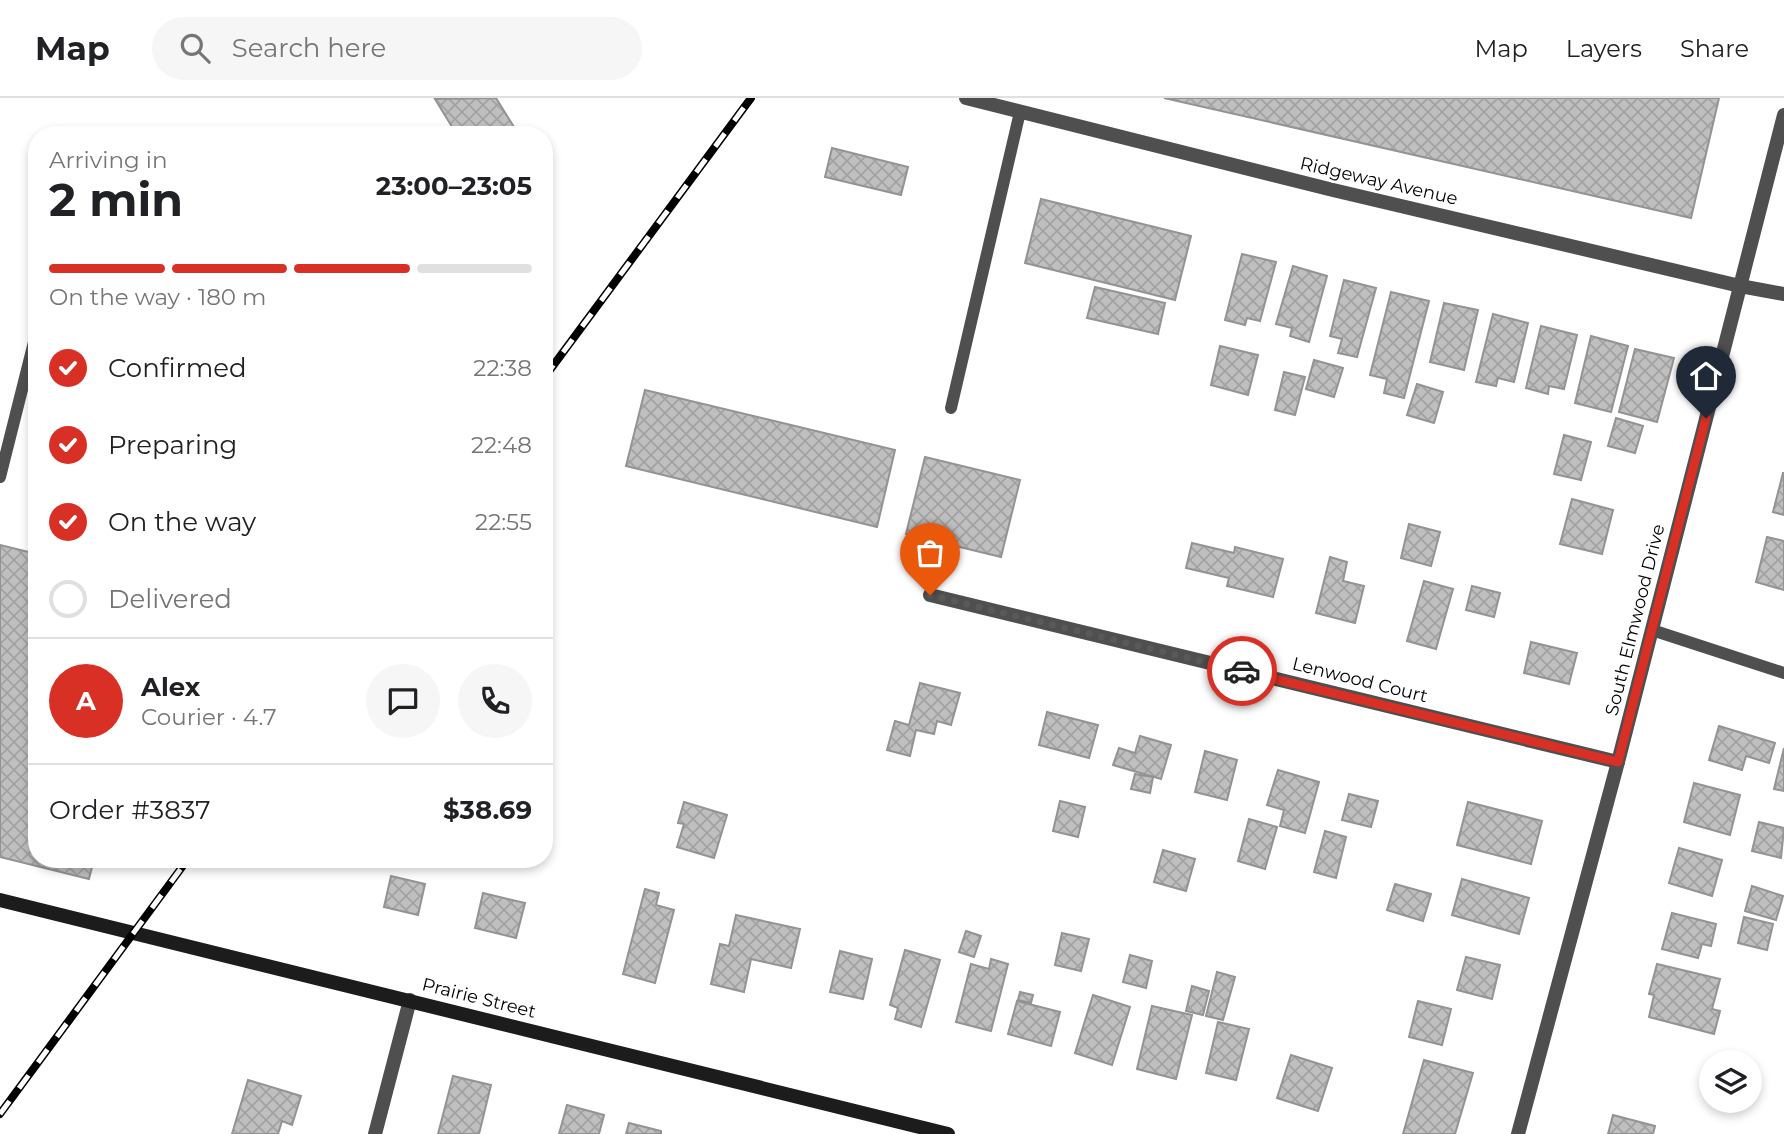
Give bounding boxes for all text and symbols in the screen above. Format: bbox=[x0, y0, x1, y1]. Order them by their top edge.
search box bbox=[152, 17, 642, 80]
text: Map bbox=[35, 28, 110, 68]
icon: search bbox=[176, 29, 214, 67]
text: Search here bbox=[232, 32, 386, 64]
text: Map bbox=[1474, 34, 1528, 63]
text: Layers bbox=[1566, 34, 1642, 63]
text: Share bbox=[1680, 34, 1749, 63]
text: Arriving in bbox=[49, 146, 168, 174]
street label: Ridgeway Avenue bbox=[1298, 152, 1460, 210]
text: 23:00–23:05 bbox=[376, 170, 532, 202]
text: 2 min bbox=[49, 171, 183, 228]
text: On the way · 180 m bbox=[49, 283, 267, 311]
pin bbox=[1676, 346, 1736, 418]
icon: check bbox=[49, 349, 87, 387]
text: Confirmed bbox=[108, 352, 247, 384]
text: 22:38 bbox=[473, 354, 532, 382]
icon: home bbox=[1687, 357, 1725, 395]
icon: check bbox=[49, 426, 87, 464]
text: Preparing bbox=[108, 429, 237, 461]
text: 22:48 bbox=[471, 431, 532, 459]
icon: check bbox=[49, 503, 87, 541]
text: On the way bbox=[108, 506, 256, 538]
text: 22:55 bbox=[475, 508, 532, 536]
street label: South Elmwood Drive bbox=[1601, 522, 1669, 718]
pin bbox=[900, 523, 960, 595]
icon: bag bbox=[911, 534, 949, 572]
text: Delivered bbox=[108, 583, 232, 615]
courier bbox=[1207, 636, 1277, 706]
icon: car bbox=[1223, 652, 1261, 690]
street label: Lenwood Court bbox=[1290, 653, 1430, 707]
button: chat bbox=[366, 664, 440, 738]
button: phone bbox=[458, 664, 532, 738]
text: Alex bbox=[141, 671, 200, 703]
text: A bbox=[76, 685, 96, 717]
text: Courier · 4.7 bbox=[141, 703, 277, 731]
text: Order #3837 bbox=[49, 794, 210, 826]
text: $38.69 bbox=[443, 794, 532, 826]
street label: Prairie Street bbox=[420, 973, 538, 1023]
map controls bbox=[1699, 1050, 1762, 1113]
button: layers bbox=[1699, 1050, 1762, 1113]

